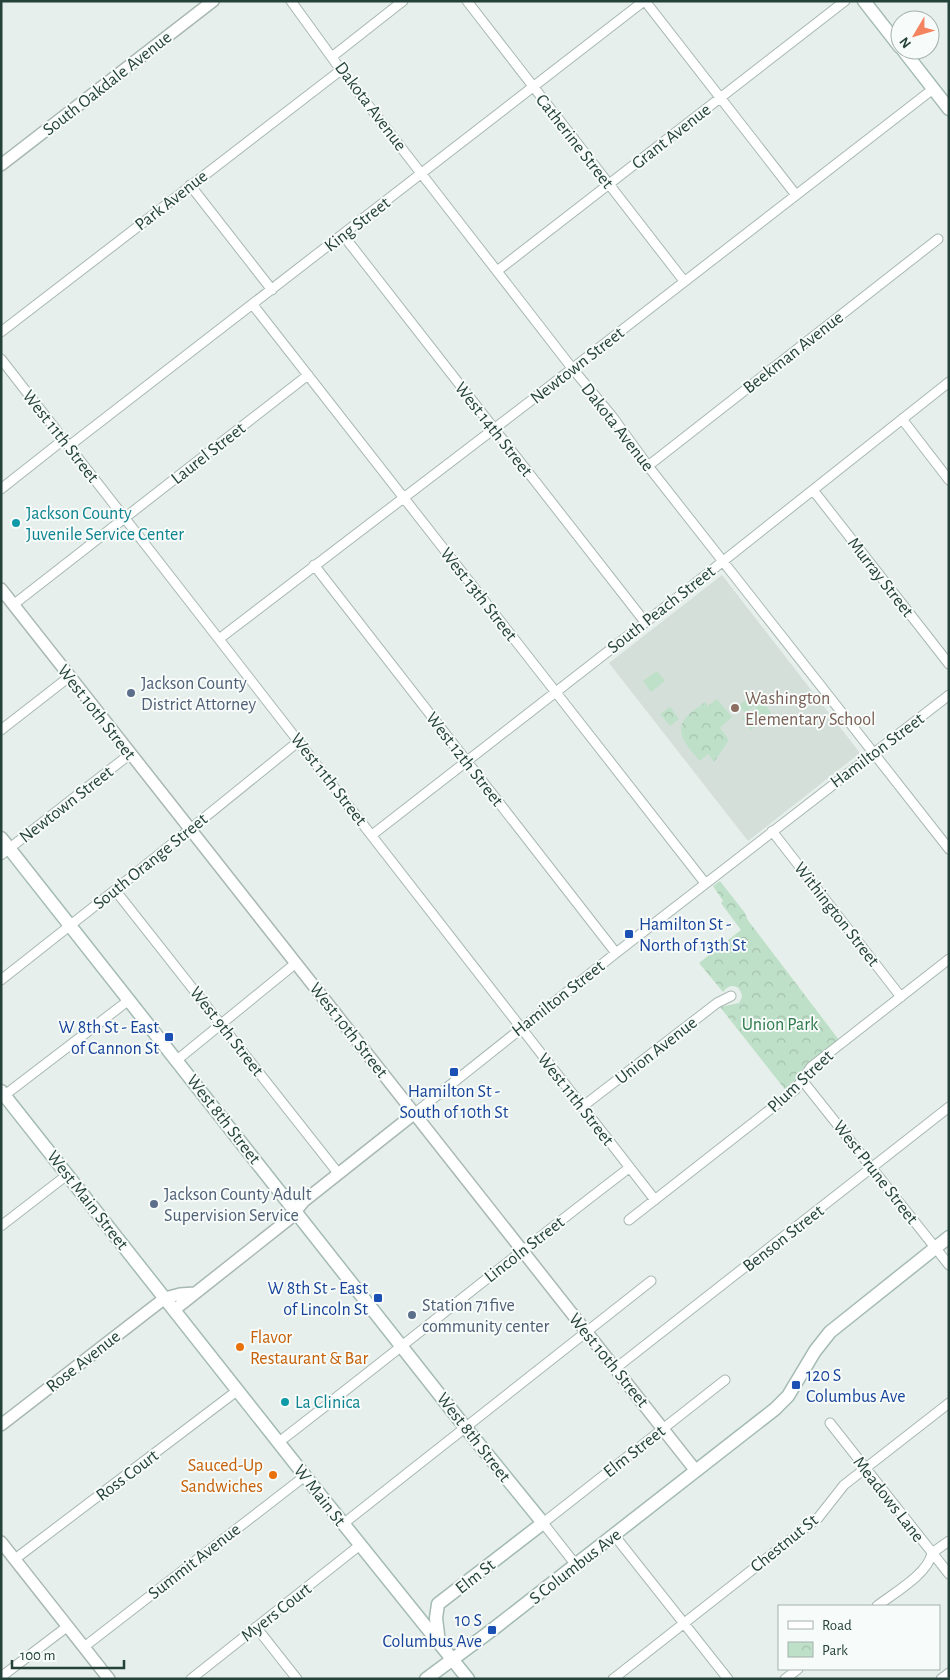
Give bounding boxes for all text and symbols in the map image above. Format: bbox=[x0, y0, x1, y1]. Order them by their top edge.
north arrow bbox=[890, 10, 940, 60]
street label: South Oakdale Avenue bbox=[40, 28, 175, 139]
text: N bbox=[897, 34, 914, 51]
street label: Dakota Avenue bbox=[331, 59, 409, 154]
street label: Catherine Street bbox=[532, 91, 617, 192]
street label: Grant Avenue bbox=[629, 101, 714, 173]
street label: Park Avenue bbox=[132, 167, 211, 235]
street label: King Street bbox=[321, 194, 394, 256]
street label: Beekman Avenue bbox=[740, 308, 847, 397]
street label: Newtown Street bbox=[527, 324, 628, 408]
street label: West 14th Street bbox=[451, 379, 536, 480]
street label: Dakota Avenue bbox=[577, 380, 657, 475]
street label: West 11th Street bbox=[19, 387, 102, 486]
street label: Laurel Street bbox=[168, 419, 249, 488]
place label: Jackson County Juvenile Service Center bbox=[26, 505, 184, 544]
marker: Jackson County Juvenile Service Center bbox=[10, 517, 22, 529]
street label: Murray Street bbox=[844, 534, 917, 621]
street label: West 13th Street bbox=[436, 545, 520, 645]
street label: South Peach Street bbox=[604, 562, 719, 657]
street label: West 10th Street bbox=[54, 662, 139, 764]
place label: Jackson County District Attorney bbox=[141, 675, 257, 714]
marker: Jackson County District Attorney bbox=[125, 687, 137, 699]
place label: Washington Elementary School bbox=[745, 690, 876, 729]
marker: Washington Elementary School bbox=[729, 702, 741, 714]
street label: West 12th Street bbox=[422, 709, 506, 810]
street label: Hamilton Street bbox=[827, 710, 928, 792]
street label: West 11th Street bbox=[287, 730, 370, 829]
street label: Newtown Street bbox=[16, 763, 117, 847]
street label: South Orange Street bbox=[90, 810, 211, 913]
street label: Withington Street bbox=[790, 859, 882, 970]
place label: Hamilton St - North of 13th St bbox=[639, 916, 747, 955]
marker: Hamilton St - North of 13th St bbox=[623, 928, 635, 940]
street label: Hamilton Street bbox=[509, 957, 609, 1040]
street label: West 10th Street bbox=[306, 980, 391, 1082]
street label: West 9th Street bbox=[186, 984, 267, 1080]
street label: Union Avenue bbox=[612, 1014, 701, 1088]
park label: Union Park bbox=[742, 1016, 819, 1034]
place label: W 8th St - East of Cannon St bbox=[59, 1019, 159, 1058]
marker: W 8th St - East of Cannon St bbox=[163, 1031, 175, 1043]
street label: Plum Street bbox=[764, 1047, 837, 1116]
street label: West 11th Street bbox=[534, 1050, 617, 1149]
marker: Hamilton St - South of 10th St bbox=[448, 1066, 460, 1078]
street label: West 8th Street bbox=[183, 1072, 264, 1168]
place label: Hamilton St - South of 10th St bbox=[399, 1083, 509, 1122]
street label: West Prune Street bbox=[829, 1118, 921, 1228]
street label: West Main Street bbox=[43, 1148, 131, 1254]
place label: Jackson County Adult Supervision Service bbox=[164, 1186, 312, 1225]
marker: Jackson County Adult Supervision Service bbox=[148, 1198, 160, 1210]
street label: Benson Street bbox=[740, 1202, 828, 1276]
street label: Lincoln Street bbox=[481, 1213, 568, 1286]
place label: W 8th St - East of Lincoln St bbox=[268, 1280, 368, 1319]
marker: W 8th St - East of Lincoln St bbox=[372, 1292, 384, 1304]
place label: Station 71five community center bbox=[422, 1297, 550, 1336]
marker: Station 71five community center bbox=[406, 1309, 418, 1321]
street label: West 10th Street bbox=[565, 1310, 652, 1411]
street label: Rose Avenue bbox=[43, 1327, 124, 1396]
place label: Flavor Restaurant & Bar bbox=[250, 1329, 368, 1368]
marker: Flavor Restaurant & Bar bbox=[234, 1341, 246, 1353]
place label: 120 S Columbus Ave bbox=[806, 1367, 905, 1406]
marker: 120 S Columbus Ave bbox=[790, 1379, 802, 1391]
street label: West 8th Street bbox=[433, 1390, 514, 1486]
place label: La Clinica bbox=[295, 1394, 361, 1412]
marker: La Clinica bbox=[279, 1396, 291, 1408]
street label: Elm Street bbox=[600, 1422, 669, 1481]
street label: Ross Court bbox=[93, 1447, 162, 1505]
street label: Meadows Lane bbox=[849, 1453, 927, 1546]
place label: Sauced-Up Sandwiches bbox=[180, 1457, 263, 1496]
street label: W Main St bbox=[290, 1462, 349, 1530]
marker: Sauced-Up Sandwiches bbox=[267, 1469, 279, 1481]
street label: Chestnut St bbox=[748, 1511, 822, 1576]
street label: Summit Avenue bbox=[145, 1520, 244, 1603]
street label: S Columbus Ave bbox=[526, 1526, 625, 1608]
street label: Elm St bbox=[452, 1556, 499, 1598]
street label: Myers Court bbox=[238, 1580, 315, 1646]
legend bbox=[778, 1605, 940, 1670]
place label: 10 S Columbus Ave bbox=[383, 1612, 482, 1651]
text: Road bbox=[822, 1618, 852, 1633]
marker: 10 S Columbus Ave bbox=[486, 1624, 498, 1636]
scale bar bbox=[12, 1638, 125, 1670]
text: Park bbox=[822, 1643, 848, 1658]
text: 100 m bbox=[20, 1648, 55, 1663]

